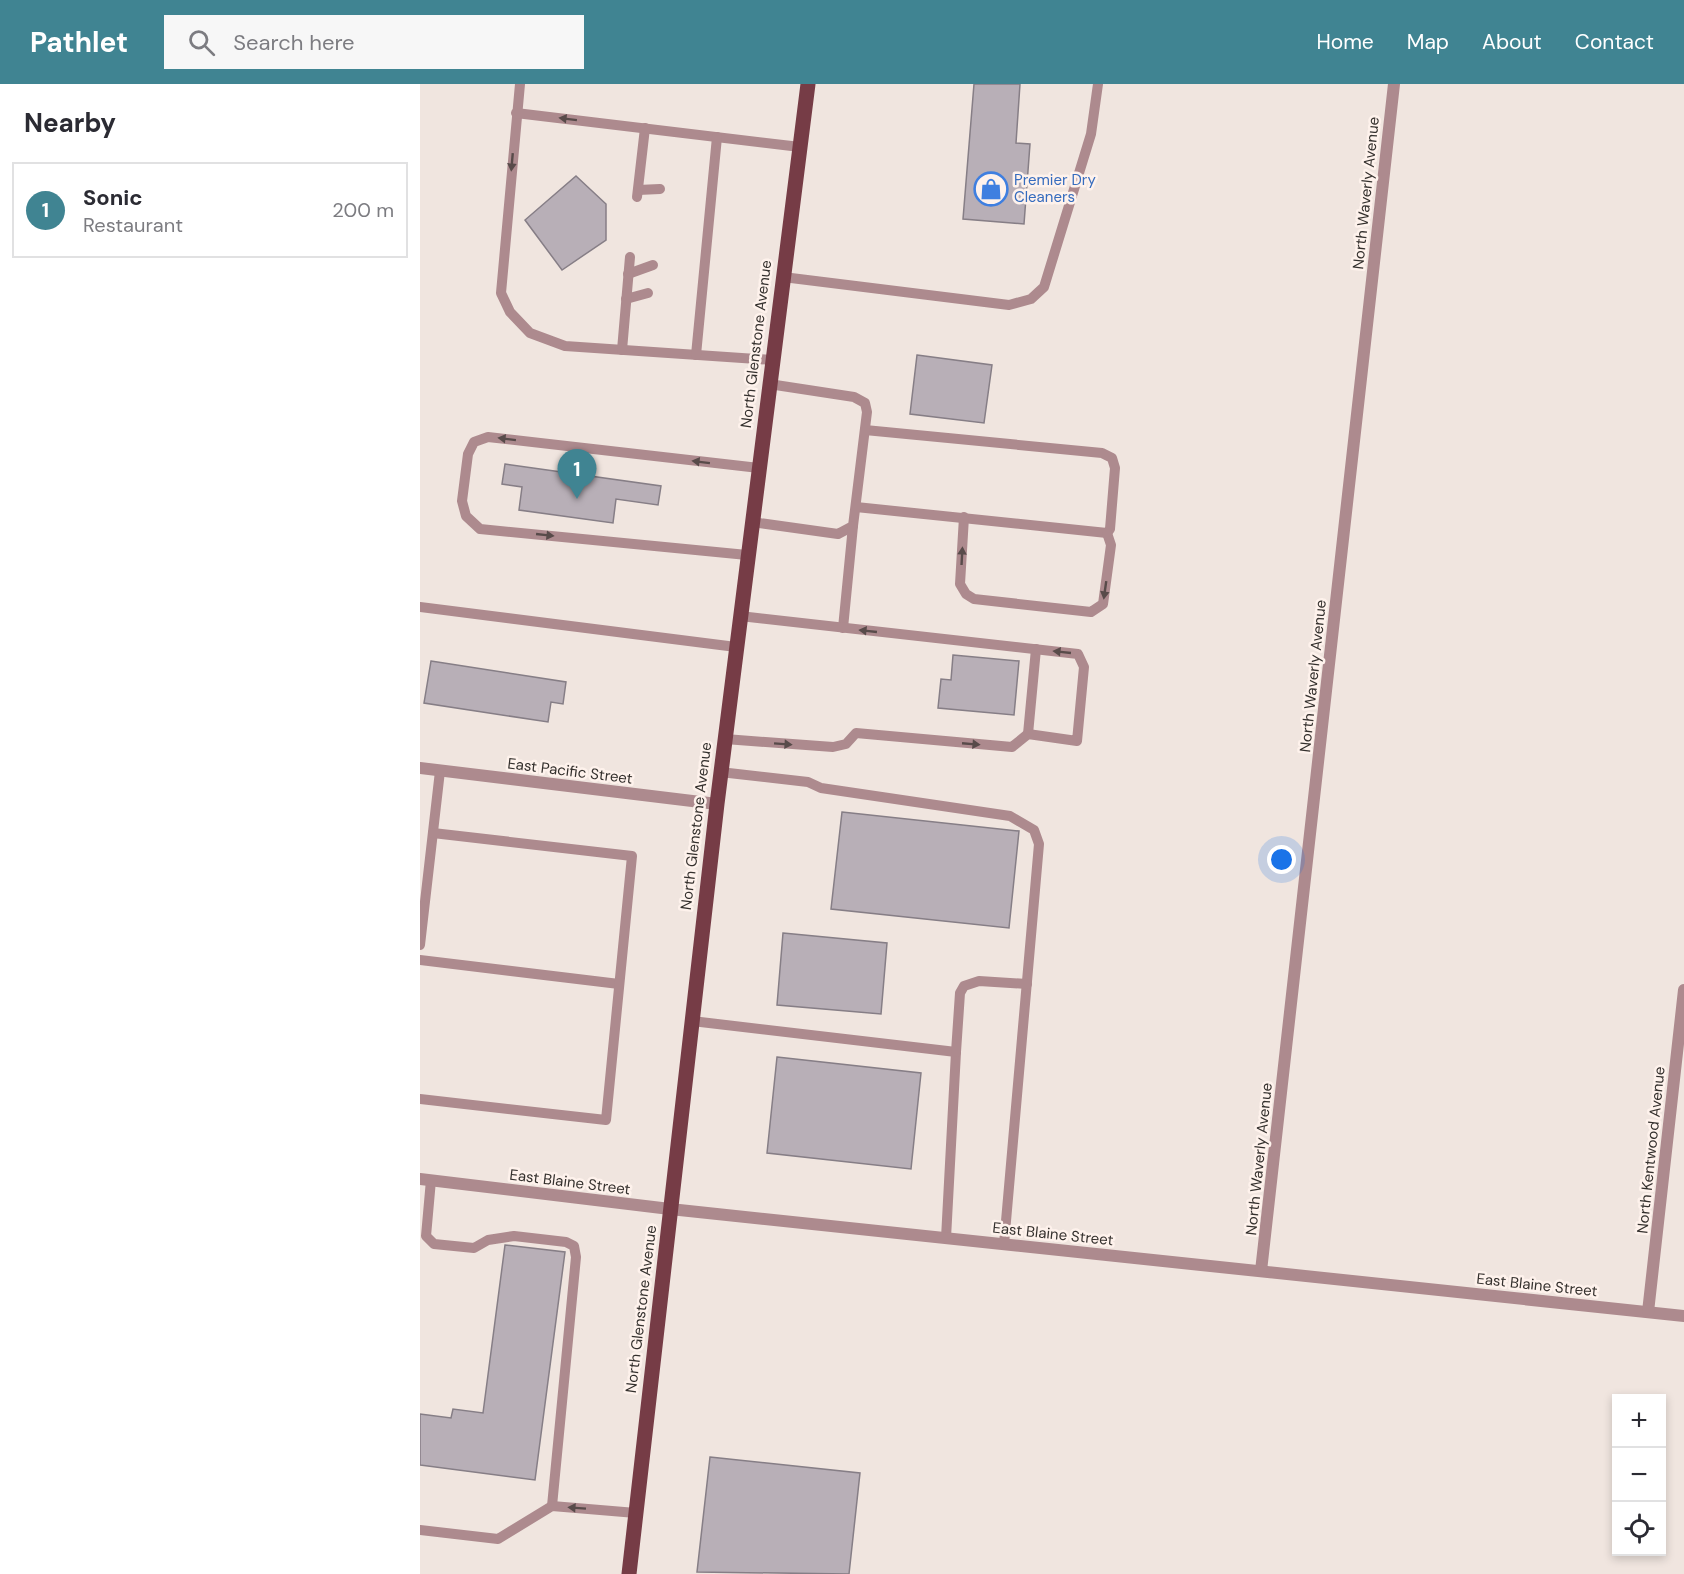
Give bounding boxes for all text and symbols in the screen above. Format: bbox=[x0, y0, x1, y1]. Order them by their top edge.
search box bbox=[164, 15, 584, 69]
text: Pathlet bbox=[30, 24, 128, 61]
icon: search bbox=[185, 26, 218, 59]
text: Search here bbox=[233, 28, 355, 57]
text: Home bbox=[1316, 28, 1374, 56]
text: Map bbox=[1407, 28, 1449, 56]
text: About bbox=[1482, 28, 1542, 56]
text: Contact bbox=[1575, 28, 1654, 56]
text: Nearby bbox=[24, 106, 116, 140]
one-way arrow bbox=[559, 114, 578, 124]
street label: North Waverly Avenue bbox=[1348, 116, 1384, 270]
one-way arrow bbox=[507, 153, 517, 172]
place label: Premier Dry Cleaners bbox=[1014, 170, 1096, 207]
shop icon: Premier Dry Cleaners bbox=[973, 171, 1009, 207]
text: Sonic bbox=[83, 183, 143, 212]
text: 1 bbox=[42, 197, 49, 223]
text: 200 m bbox=[332, 197, 394, 223]
text: Restaurant bbox=[83, 212, 183, 238]
street label: North Glenstone Avenue bbox=[736, 259, 776, 429]
one-way arrow bbox=[497, 434, 516, 444]
pin: 1 bbox=[558, 450, 596, 499]
one-way arrow bbox=[691, 457, 710, 466]
one-way arrow bbox=[536, 530, 555, 540]
one-way arrow bbox=[957, 547, 966, 566]
one-way arrow bbox=[1100, 581, 1109, 600]
street label: North Waverly Avenue bbox=[1295, 599, 1331, 753]
one-way arrow bbox=[858, 626, 877, 636]
one-way arrow bbox=[1052, 647, 1071, 657]
one-way arrow bbox=[774, 739, 793, 748]
one-way arrow bbox=[962, 739, 981, 749]
street label: North Glenstone Avenue bbox=[676, 741, 716, 911]
street label: East Pacific Street bbox=[506, 753, 634, 789]
your location bbox=[1267, 845, 1296, 874]
street label: North Kentwood Avenue bbox=[1632, 1065, 1670, 1235]
street label: North Waverly Avenue bbox=[1241, 1082, 1277, 1236]
street label: East Blaine Street bbox=[508, 1165, 632, 1199]
street label: East Blaine Street bbox=[992, 1218, 1115, 1250]
street label: North Glenstone Avenue bbox=[621, 1224, 661, 1394]
street label: East Blaine Street bbox=[1476, 1269, 1599, 1301]
map controls bbox=[1612, 1394, 1666, 1556]
button: + bbox=[1612, 1394, 1666, 1448]
button: − bbox=[1612, 1448, 1666, 1502]
button: locate bbox=[1612, 1502, 1666, 1556]
one-way arrow bbox=[568, 1503, 587, 1513]

